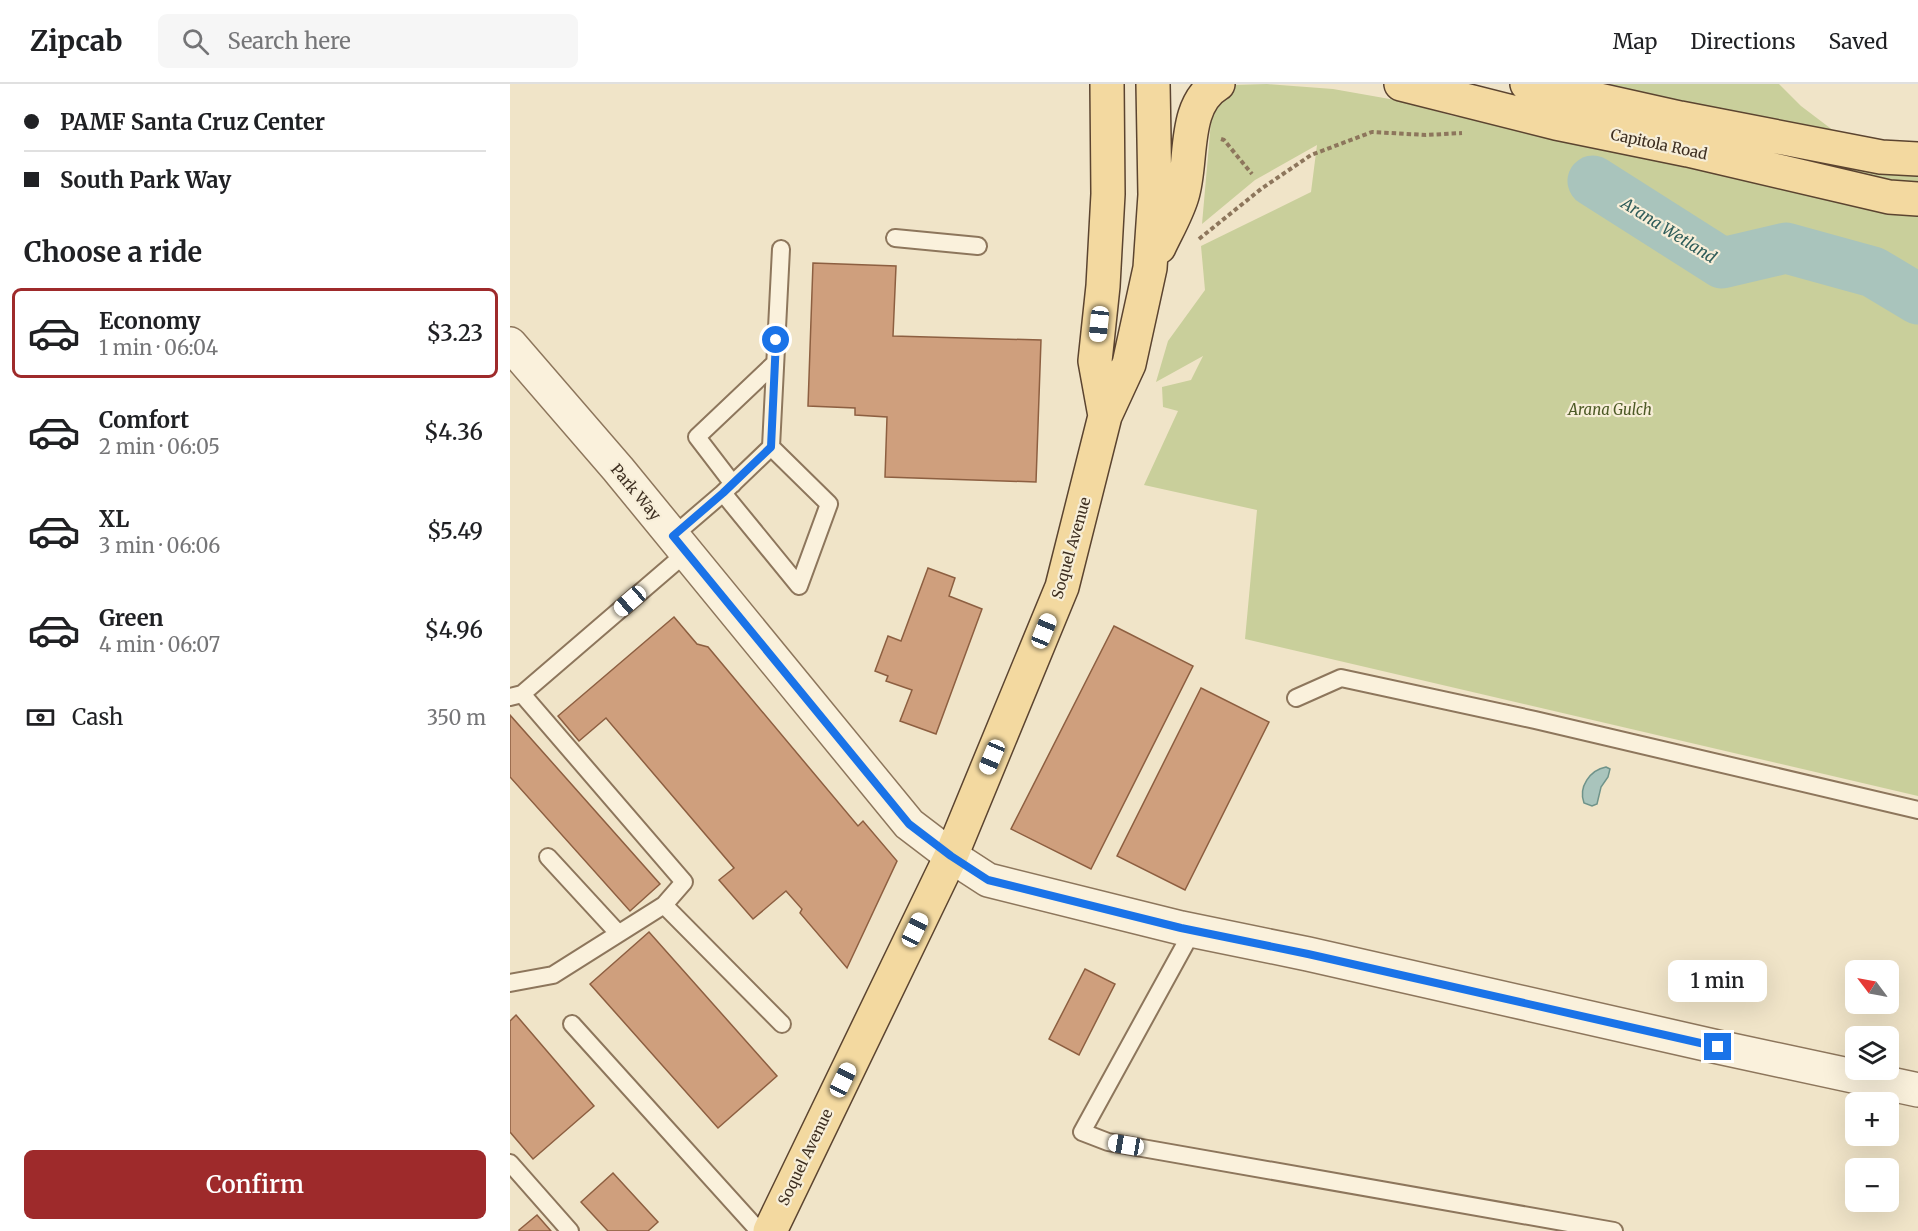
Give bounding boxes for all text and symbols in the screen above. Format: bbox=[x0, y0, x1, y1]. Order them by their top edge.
search box bbox=[158, 14, 578, 68]
text: Zipcab bbox=[30, 23, 122, 59]
icon: search bbox=[179, 25, 212, 58]
text: Search here bbox=[227, 27, 351, 55]
text: Map bbox=[1613, 28, 1657, 55]
text: Directions bbox=[1690, 28, 1795, 55]
text: Saved bbox=[1828, 28, 1888, 55]
text: PAMF Santa Cruz Center bbox=[60, 108, 325, 136]
street label: Capitola Road bbox=[1609, 124, 1709, 164]
text: South Park Way bbox=[60, 166, 231, 194]
water label: Arana Wetland bbox=[1616, 192, 1721, 267]
text: Choose a ride bbox=[24, 235, 202, 269]
car bbox=[1088, 305, 1110, 343]
icon: car bbox=[27, 306, 81, 360]
text: Economy bbox=[99, 307, 200, 335]
text: $3.23 bbox=[427, 319, 483, 347]
route start bbox=[762, 326, 789, 353]
text: 1 min · 06:04 bbox=[99, 335, 218, 360]
park label: Arana Gulch bbox=[1567, 400, 1652, 419]
icon: car bbox=[27, 405, 81, 459]
text: Comfort bbox=[99, 406, 189, 434]
text: $4.36 bbox=[424, 418, 483, 446]
text: 2 min · 06:05 bbox=[99, 434, 220, 459]
street label: Park Way bbox=[607, 460, 665, 524]
street label: Soquel Avenue bbox=[1047, 495, 1095, 601]
icon: car bbox=[27, 504, 81, 558]
text: XL bbox=[99, 505, 129, 533]
text: $5.49 bbox=[427, 517, 483, 545]
text: 3 min · 06:06 bbox=[99, 533, 220, 558]
car bbox=[611, 582, 649, 620]
icon: car bbox=[27, 603, 81, 657]
text: Green bbox=[99, 604, 163, 632]
car bbox=[1029, 611, 1059, 651]
text: $4.96 bbox=[424, 616, 483, 644]
text: 4 min · 06:07 bbox=[99, 632, 220, 657]
icon: cash bbox=[24, 701, 57, 734]
text: Cash bbox=[72, 703, 123, 731]
text: 350 m bbox=[427, 705, 486, 730]
car bbox=[977, 737, 1007, 777]
car bbox=[899, 910, 931, 950]
callout: 1 min bbox=[1668, 960, 1768, 1002]
north arrow bbox=[1845, 960, 1899, 1014]
map controls bbox=[1845, 960, 1899, 1212]
text: 1 min bbox=[1691, 968, 1744, 993]
button: layers bbox=[1845, 1026, 1899, 1080]
route end bbox=[1704, 1033, 1731, 1060]
car bbox=[827, 1060, 859, 1100]
button: + bbox=[1845, 1092, 1899, 1146]
street label: Soquel Avenue bbox=[773, 1105, 837, 1208]
car bbox=[1107, 1133, 1145, 1157]
button: Confirm bbox=[24, 1150, 486, 1219]
button: − bbox=[1845, 1158, 1899, 1212]

